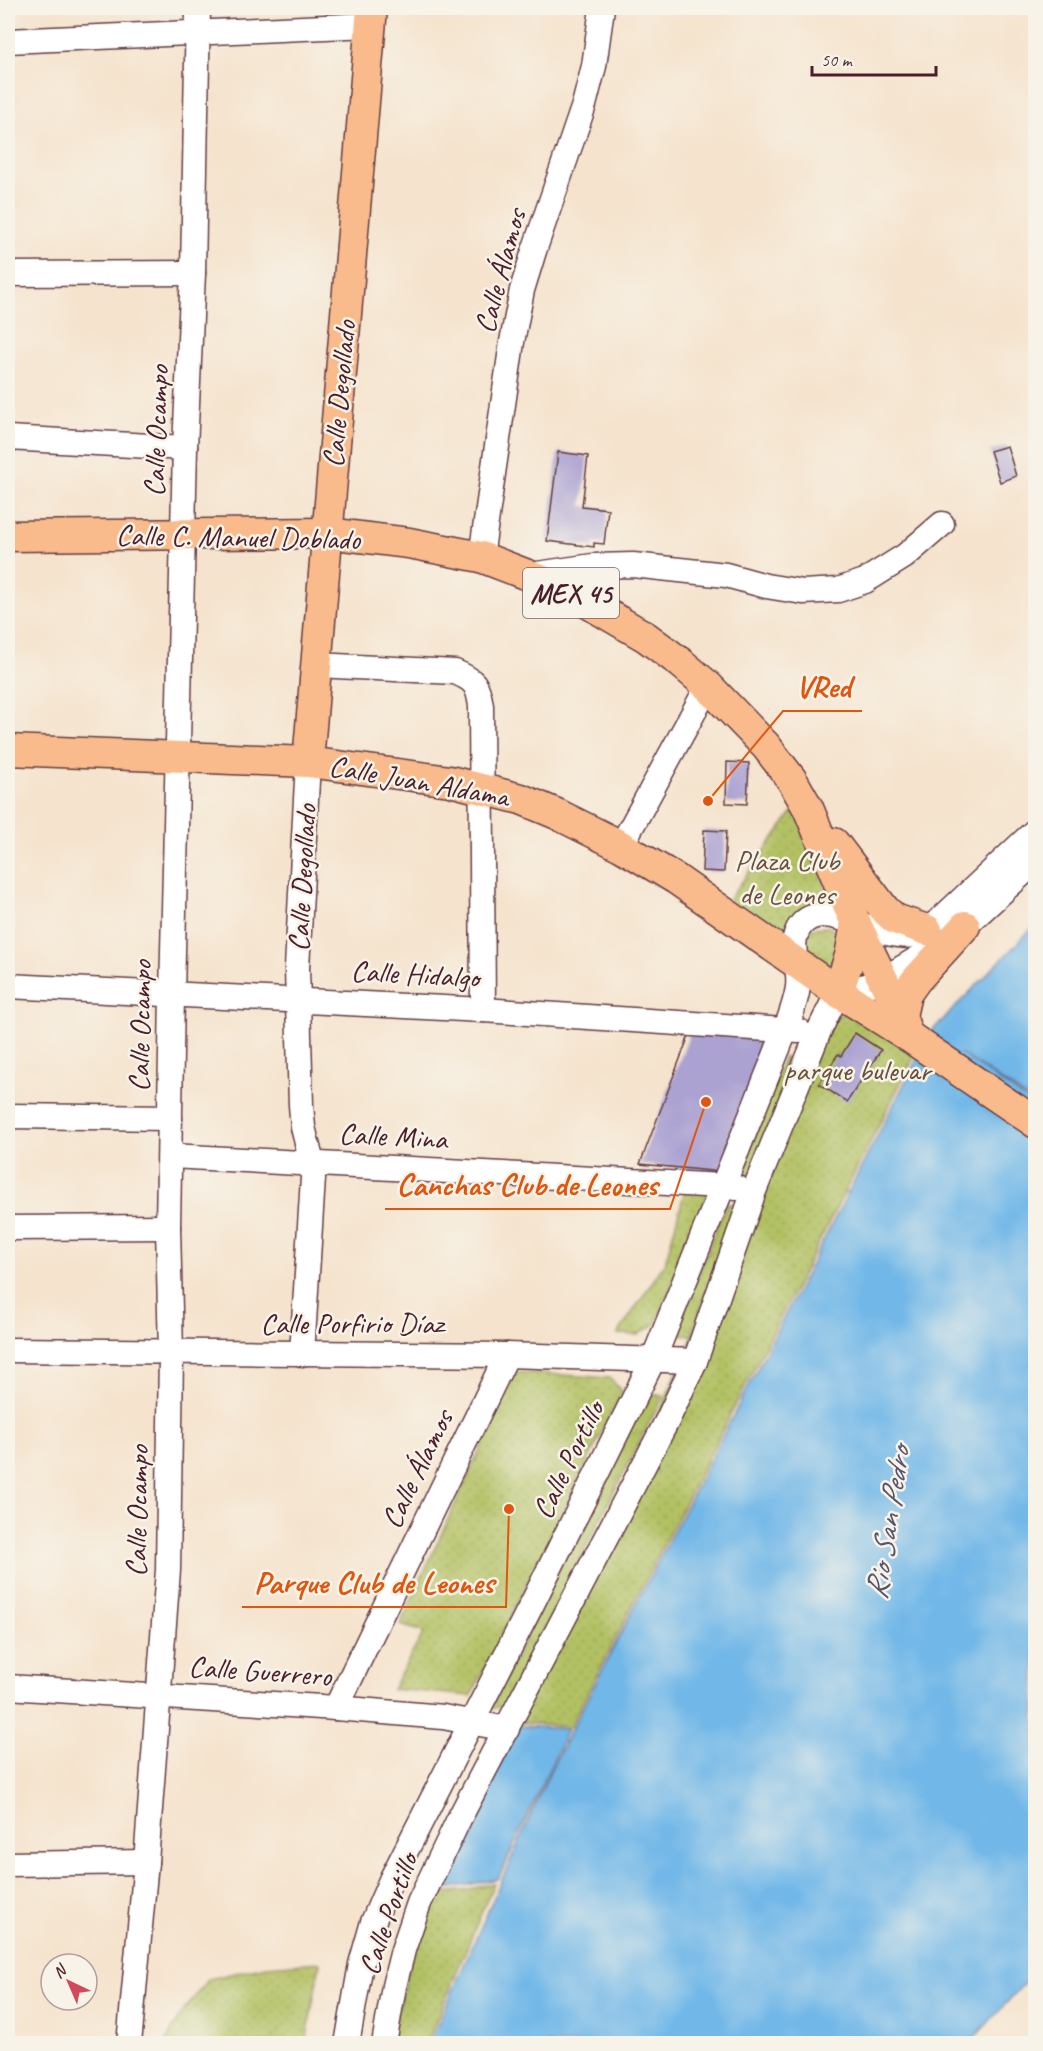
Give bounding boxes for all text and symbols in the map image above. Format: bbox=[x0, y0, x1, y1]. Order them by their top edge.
scale bar bbox=[812, 39, 936, 77]
text: 50 m bbox=[821, 49, 854, 71]
street label: Calle Álamos bbox=[465, 202, 535, 337]
street label: Calle Degollado bbox=[314, 318, 364, 469]
street label: Calle Ocampo bbox=[135, 363, 177, 497]
street label: Calle C. Manuel Doblado bbox=[116, 516, 362, 558]
road number: MEX 45 bbox=[523, 568, 619, 618]
callout: VRed bbox=[783, 661, 862, 711]
text: VRed bbox=[795, 666, 856, 707]
street label: Calle Juan Aldama bbox=[326, 747, 514, 816]
street label: Calle Degollado bbox=[279, 802, 325, 953]
park label: Plaza Club de Leones bbox=[735, 841, 841, 913]
street label: Calle Hidalgo bbox=[350, 952, 483, 997]
street label: Calle Ocampo bbox=[120, 959, 160, 1092]
park label: parque bulevar bbox=[784, 1051, 933, 1089]
street label: Calle Mina bbox=[338, 1114, 450, 1158]
callout: Canchas Club de Leones bbox=[385, 1159, 670, 1209]
text: Canchas Club de Leones bbox=[396, 1164, 660, 1205]
street label: Calle Porfirio Díaz bbox=[260, 1304, 447, 1342]
street label: Calle Portillo bbox=[523, 1392, 614, 1525]
street label: Calle Álamos bbox=[372, 1401, 463, 1534]
water label: Rio San Pedro bbox=[855, 1438, 921, 1602]
street label: Calle Ocampo bbox=[117, 1444, 157, 1577]
callout: Parque Club de Leones bbox=[242, 1557, 506, 1607]
text: Parque Club de Leones bbox=[254, 1562, 497, 1603]
street label: Calle Guerrero bbox=[187, 1647, 334, 1695]
street label: Calle Portillo bbox=[350, 1845, 428, 1980]
north arrow bbox=[39, 1952, 99, 2012]
text: N bbox=[49, 1959, 72, 1983]

